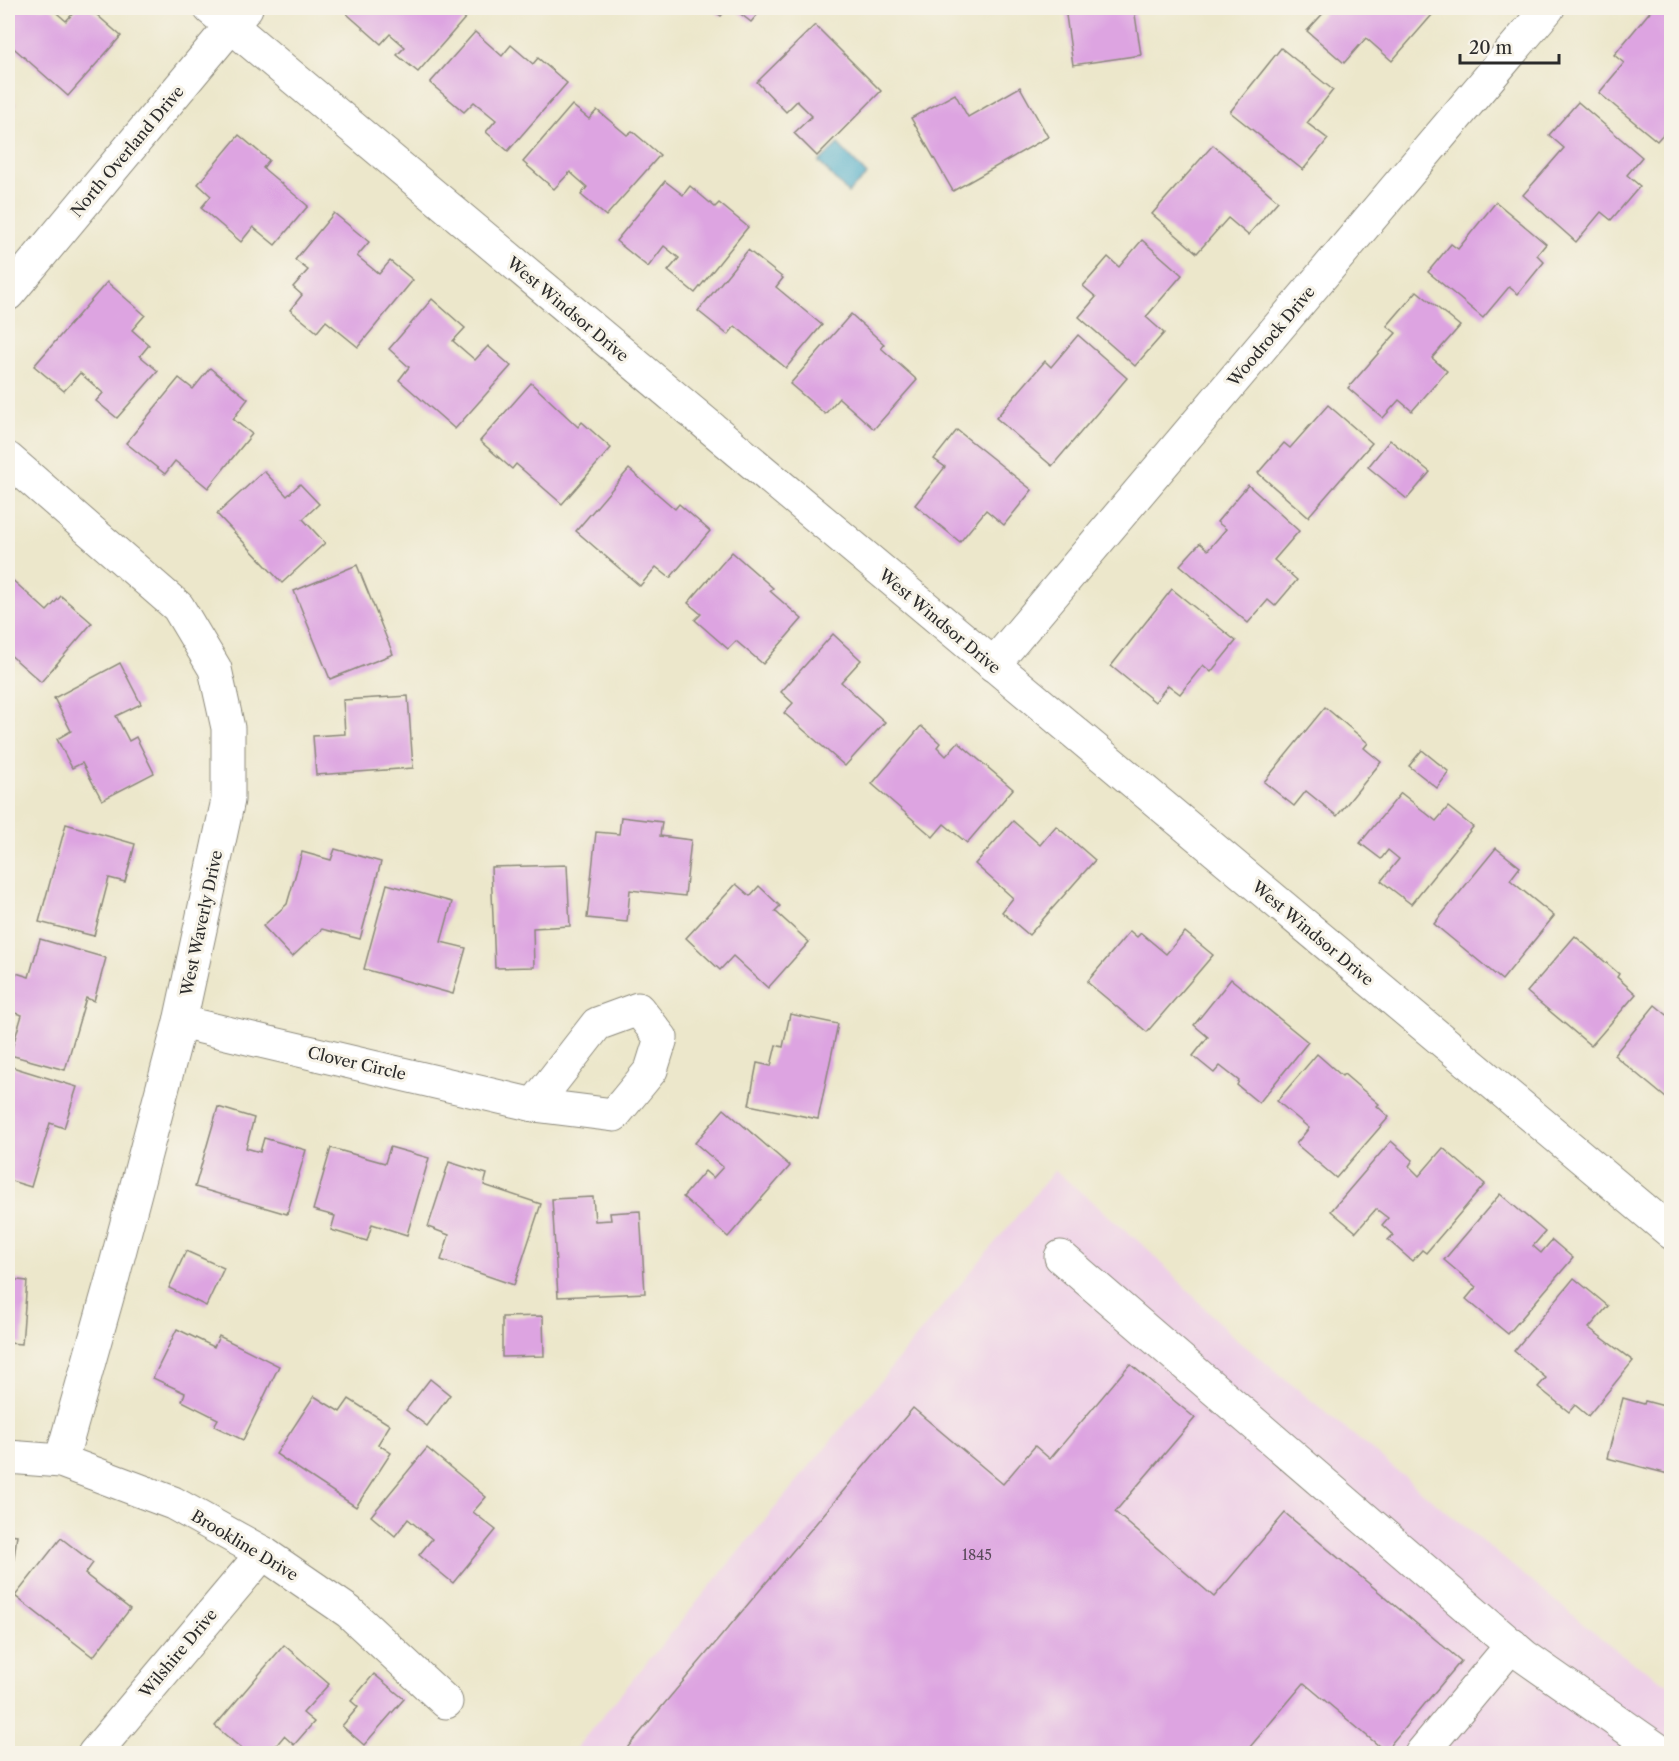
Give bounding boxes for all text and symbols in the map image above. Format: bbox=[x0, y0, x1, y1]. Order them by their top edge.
scale bar bbox=[1460, 27, 1559, 65]
text: 20 m bbox=[1469, 37, 1513, 59]
street label: North Overland Drive bbox=[66, 81, 188, 221]
street label: West Windsor Drive bbox=[502, 252, 633, 366]
street label: Woodrock Drive bbox=[1223, 282, 1319, 391]
street label: West Windsor Drive bbox=[874, 564, 1005, 678]
street label: West Waverly Drive bbox=[176, 848, 226, 999]
street label: West Windsor Drive bbox=[1247, 876, 1378, 990]
street label: Clover Circle bbox=[306, 1042, 408, 1084]
street label: Brookline Drive bbox=[188, 1505, 302, 1585]
house number: 1845 bbox=[962, 1546, 992, 1564]
street label: Wilshire Drive bbox=[134, 1604, 221, 1702]

